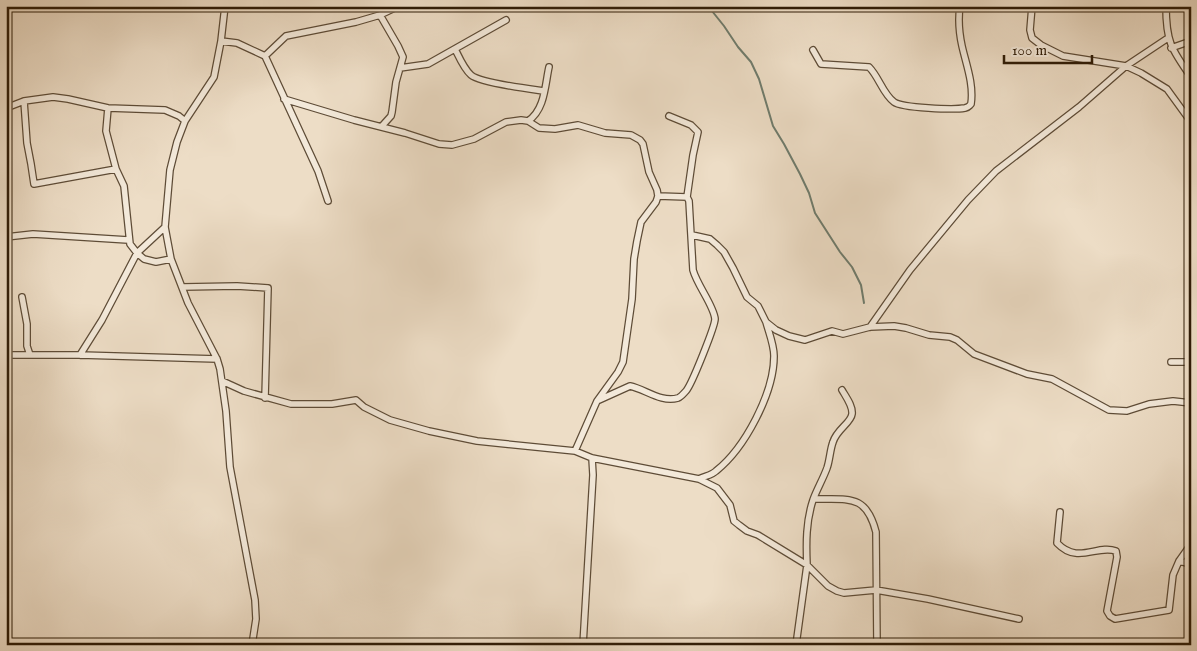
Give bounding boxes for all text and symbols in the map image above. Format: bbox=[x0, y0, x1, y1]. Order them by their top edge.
scale bar bbox=[1004, 32, 1092, 64]
text: 100 m bbox=[1012, 41, 1048, 60]

